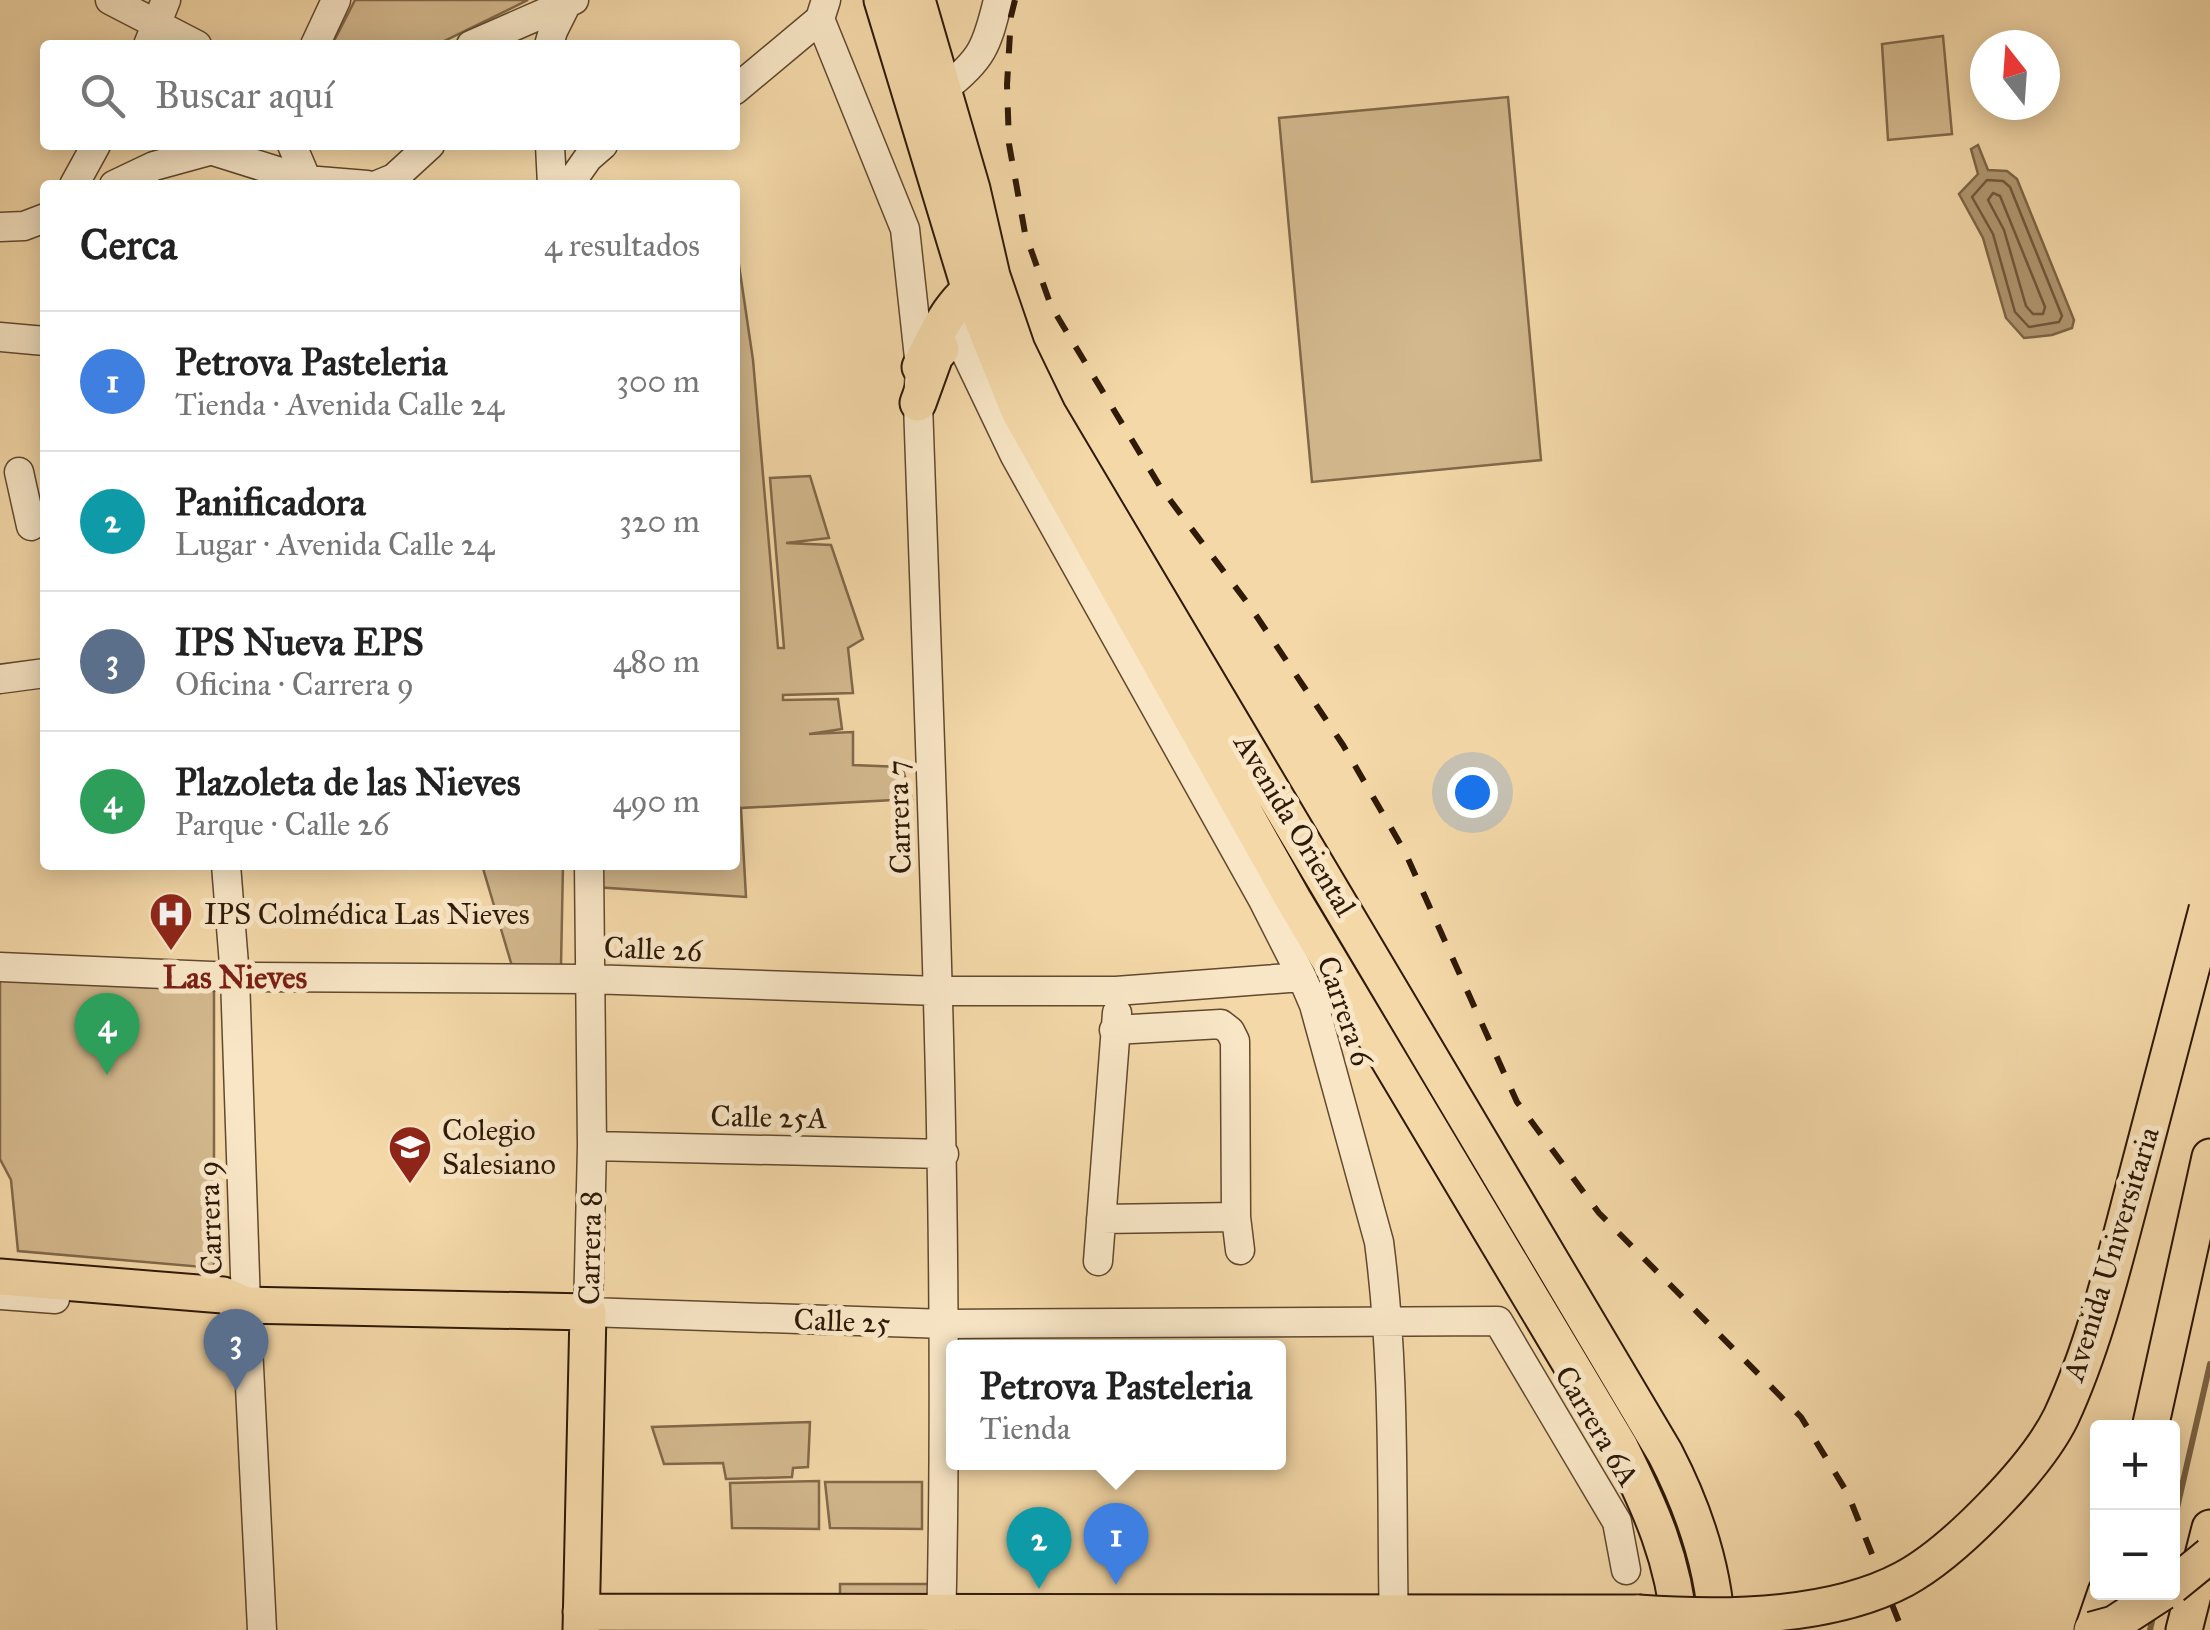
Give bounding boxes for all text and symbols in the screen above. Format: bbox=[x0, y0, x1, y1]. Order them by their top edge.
north arrow bbox=[1970, 30, 2060, 120]
search box bbox=[40, 40, 740, 150]
icon: search bbox=[75, 68, 130, 123]
text: Buscar aquí bbox=[155, 72, 334, 118]
text: Cerca bbox=[80, 219, 177, 271]
text: 4 resultados bbox=[544, 226, 700, 265]
text: Petrova Pasteleria bbox=[175, 339, 448, 385]
text: 1 bbox=[106, 362, 119, 401]
text: 300 m bbox=[616, 362, 700, 401]
text: Tienda · Avenida Calle 24 bbox=[175, 385, 504, 424]
text: Panificadora bbox=[175, 479, 366, 525]
text: 2 bbox=[105, 502, 120, 541]
text: 320 m bbox=[619, 502, 700, 541]
text: Lugar · Avenida Calle 24 bbox=[175, 525, 494, 564]
text: IPS Nueva EPS bbox=[175, 619, 424, 665]
text: 3 bbox=[106, 642, 119, 681]
text: 480 m bbox=[613, 642, 700, 681]
text: Oficina · Carrera 9 bbox=[175, 665, 414, 704]
street label: Avenida Oriental bbox=[1225, 726, 1364, 923]
text: Plazoleta de las Nieves bbox=[175, 759, 521, 805]
street label: Carrera 7 bbox=[879, 759, 919, 875]
your location bbox=[1447, 767, 1498, 818]
text: 4 bbox=[104, 782, 121, 821]
text: 490 m bbox=[613, 782, 700, 821]
text: Parque · Calle 26 bbox=[175, 805, 390, 844]
hospital icon: IPS Colmédica Las Nieves bbox=[148, 891, 194, 952]
place label: IPS Colmédica Las Nieves bbox=[204, 896, 530, 932]
street label: Calle 26 bbox=[603, 929, 704, 969]
street label: Carrera 6 bbox=[1309, 951, 1381, 1072]
district label: Las Nieves bbox=[163, 958, 308, 997]
pin: 4 bbox=[74, 992, 140, 1075]
street label: Calle 25A bbox=[710, 1098, 828, 1136]
place label: Colegio Salesiano bbox=[442, 1112, 556, 1182]
street label: Avenida Universitaria bbox=[2055, 1122, 2167, 1387]
school or university icon: Colegio Salesiano bbox=[387, 1124, 433, 1185]
street label: Carrera 9 bbox=[190, 1160, 231, 1276]
street label: Carrera 8 bbox=[571, 1191, 609, 1305]
street label: Calle 25 bbox=[793, 1301, 891, 1341]
pin: 3 bbox=[204, 1308, 268, 1391]
popup bbox=[946, 1340, 1286, 1470]
street label: Carrera 6A bbox=[1547, 1359, 1647, 1493]
text: Petrova Pasteleria bbox=[980, 1363, 1252, 1409]
text: Tienda bbox=[980, 1409, 1071, 1448]
map controls bbox=[2090, 1420, 2180, 1600]
button: + bbox=[2090, 1420, 2180, 1510]
pin: 1 bbox=[1084, 1502, 1148, 1585]
pin: 2 bbox=[1006, 1506, 1072, 1589]
button: − bbox=[2090, 1510, 2180, 1600]

